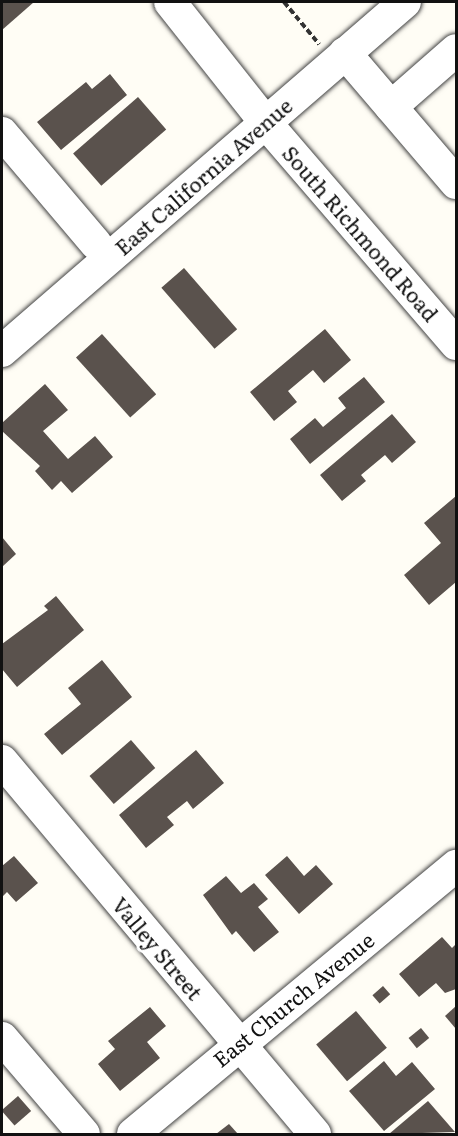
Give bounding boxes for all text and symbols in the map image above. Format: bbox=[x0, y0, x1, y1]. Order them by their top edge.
street label: East California Avenue bbox=[109, 92, 297, 260]
street label: South Richmond Road bbox=[278, 140, 444, 326]
street label: Valley Street bbox=[108, 892, 208, 1004]
street label: East Church Avenue bbox=[208, 926, 378, 1072]

